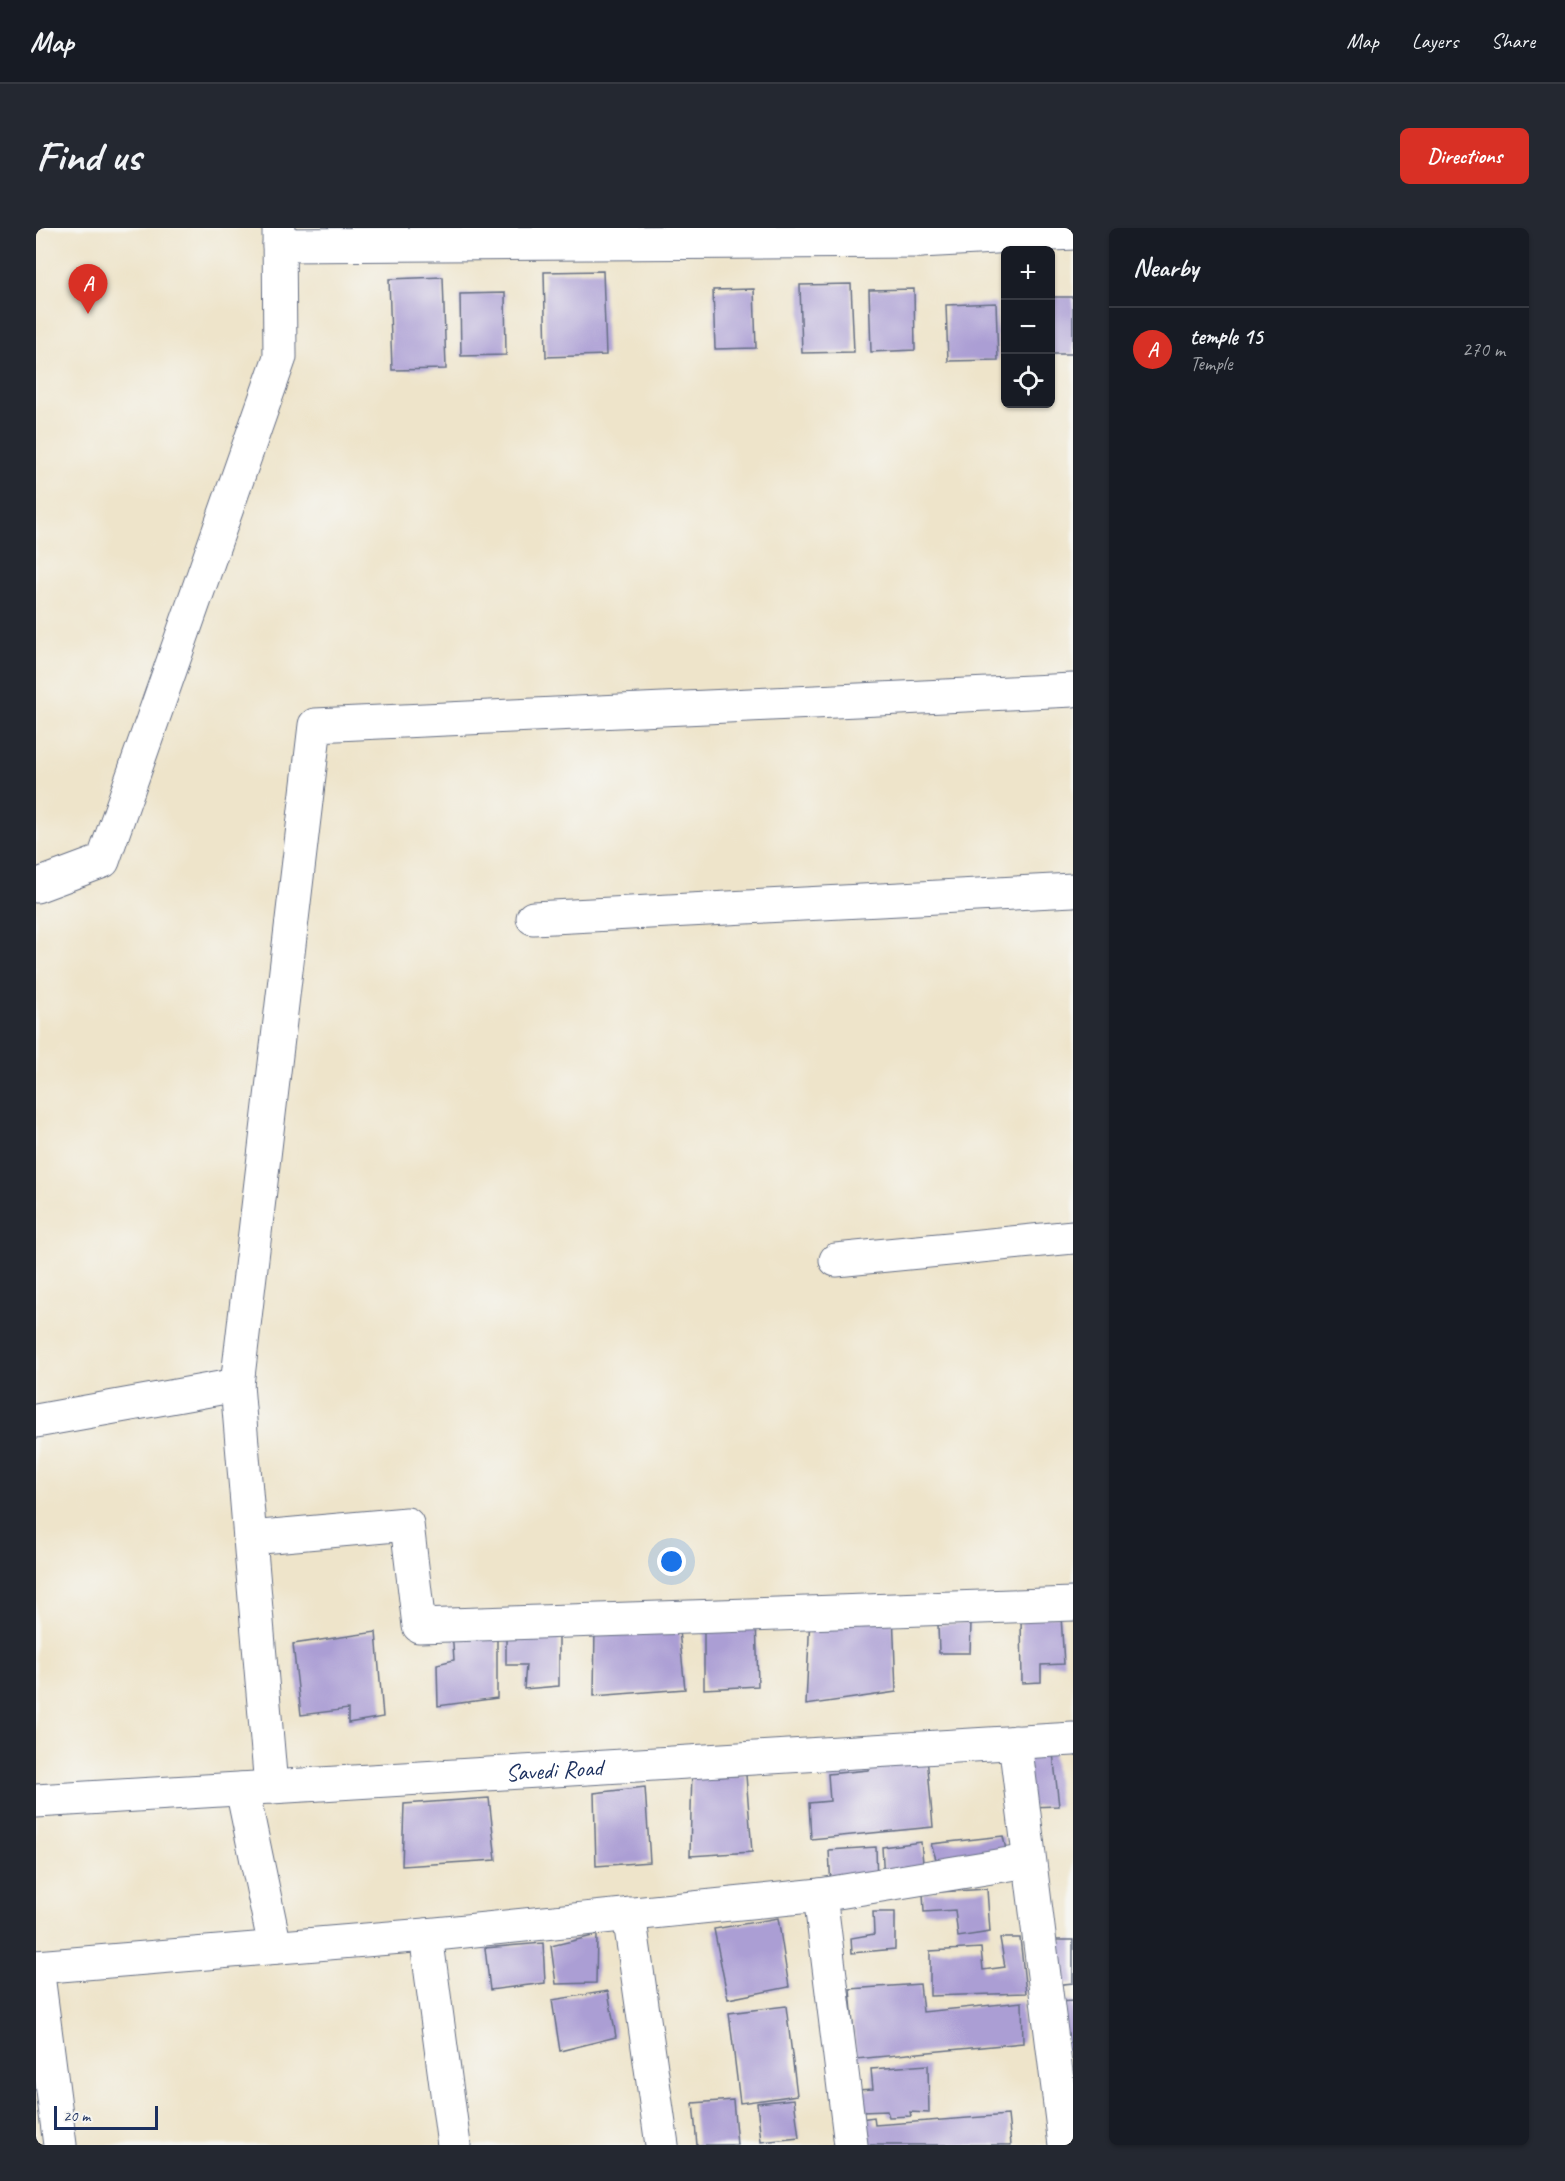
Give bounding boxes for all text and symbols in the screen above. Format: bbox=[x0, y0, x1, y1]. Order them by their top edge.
text: Map bbox=[30, 24, 73, 59]
text: Map bbox=[1346, 28, 1379, 54]
text: Layers bbox=[1412, 28, 1458, 54]
text: Share bbox=[1491, 28, 1535, 54]
button: Directions bbox=[1400, 128, 1529, 184]
text: Find us bbox=[36, 130, 141, 183]
map controls bbox=[1001, 246, 1055, 408]
button: + bbox=[1001, 246, 1055, 300]
text: Nearby bbox=[1133, 251, 1198, 284]
pin: A bbox=[68, 264, 108, 314]
button: − bbox=[1001, 300, 1055, 354]
text: temple 15 bbox=[1190, 323, 1262, 351]
text: A bbox=[1147, 337, 1158, 362]
text: 270 m bbox=[1462, 337, 1505, 362]
text: Temple bbox=[1190, 351, 1233, 376]
button: locate bbox=[1001, 354, 1055, 408]
your location bbox=[657, 1547, 686, 1576]
street label: Savedi Road bbox=[505, 1752, 607, 1788]
scale bar bbox=[54, 2103, 158, 2130]
text: 20 m bbox=[63, 2106, 90, 2126]

